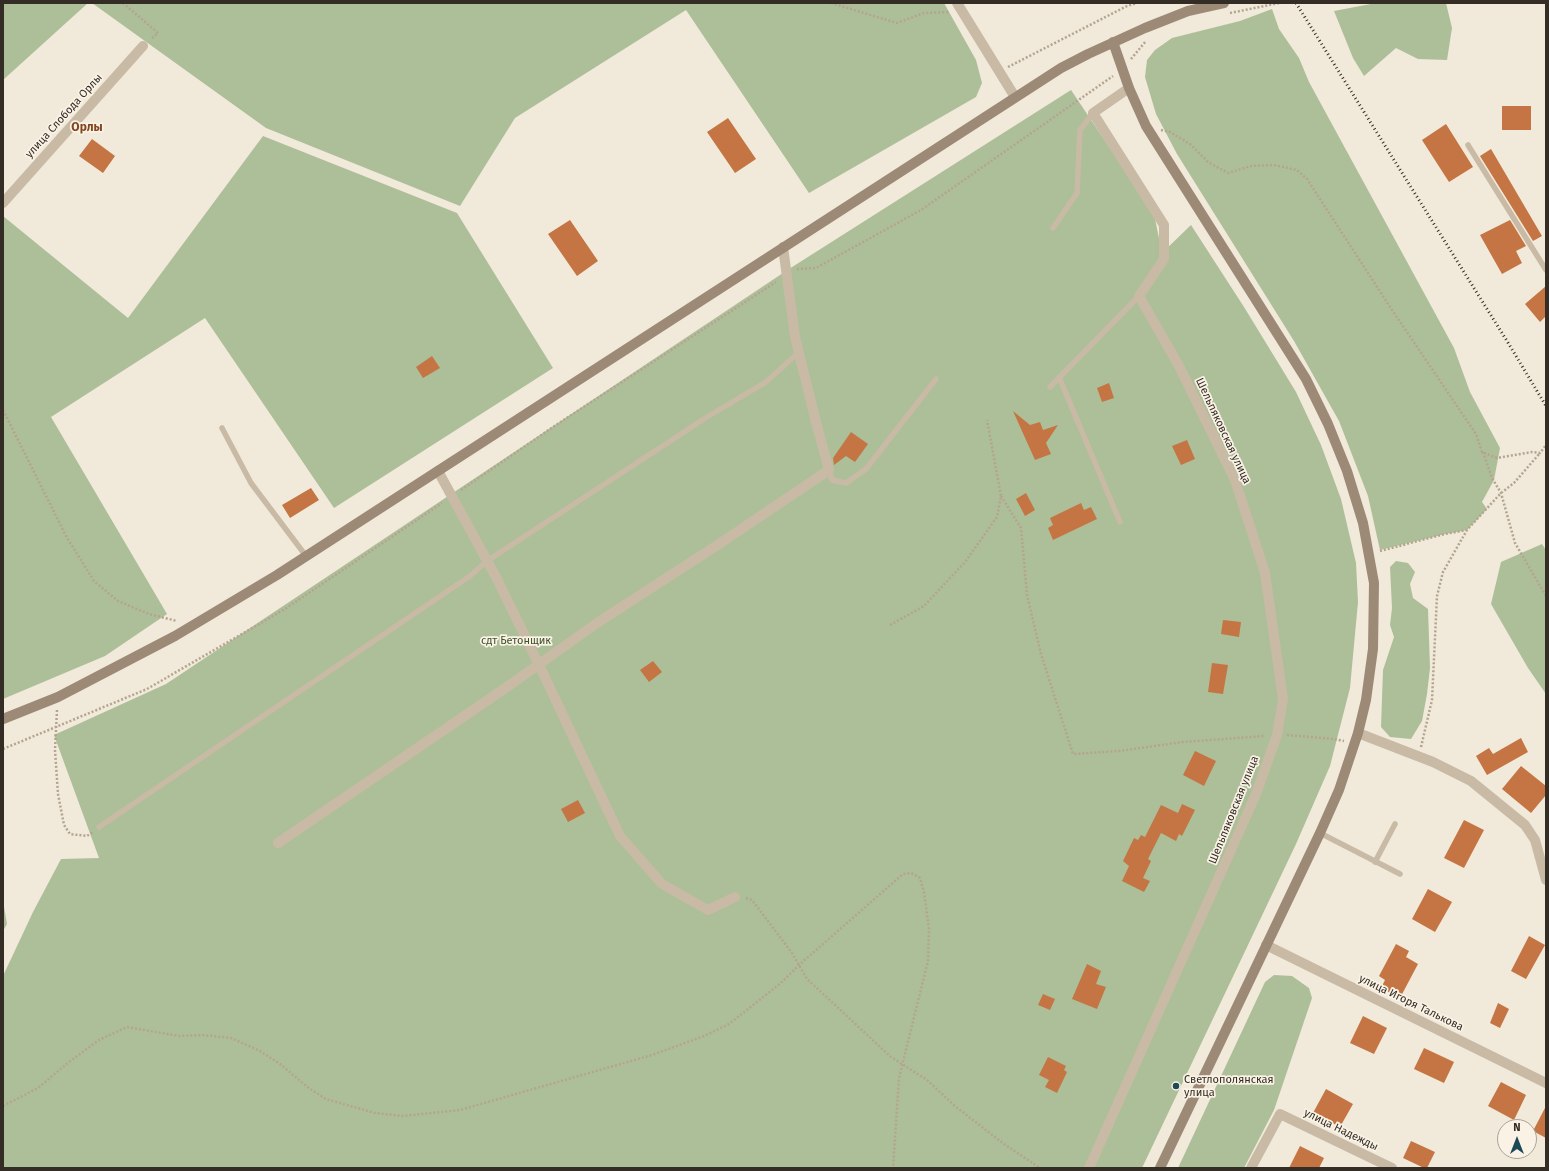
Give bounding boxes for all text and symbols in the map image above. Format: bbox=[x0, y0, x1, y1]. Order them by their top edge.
street label: улица Слобода Орлы bbox=[23, 71, 105, 161]
district label: Орлы bbox=[71, 121, 103, 135]
street label: Шельпяковская улица bbox=[1193, 376, 1253, 486]
park label: сдт Бетонщик bbox=[481, 634, 551, 648]
street label: Шельпяковская улица bbox=[1206, 754, 1262, 866]
street label: улица Игоря Талькова bbox=[1357, 972, 1465, 1034]
place label: Светлополянская улица bbox=[1184, 1073, 1274, 1099]
marker: Светлополянская улица bbox=[1171, 1081, 1181, 1091]
street label: улица Надежды bbox=[1302, 1106, 1380, 1154]
north arrow bbox=[1497, 1119, 1537, 1159]
text: N bbox=[1513, 1121, 1521, 1134]

